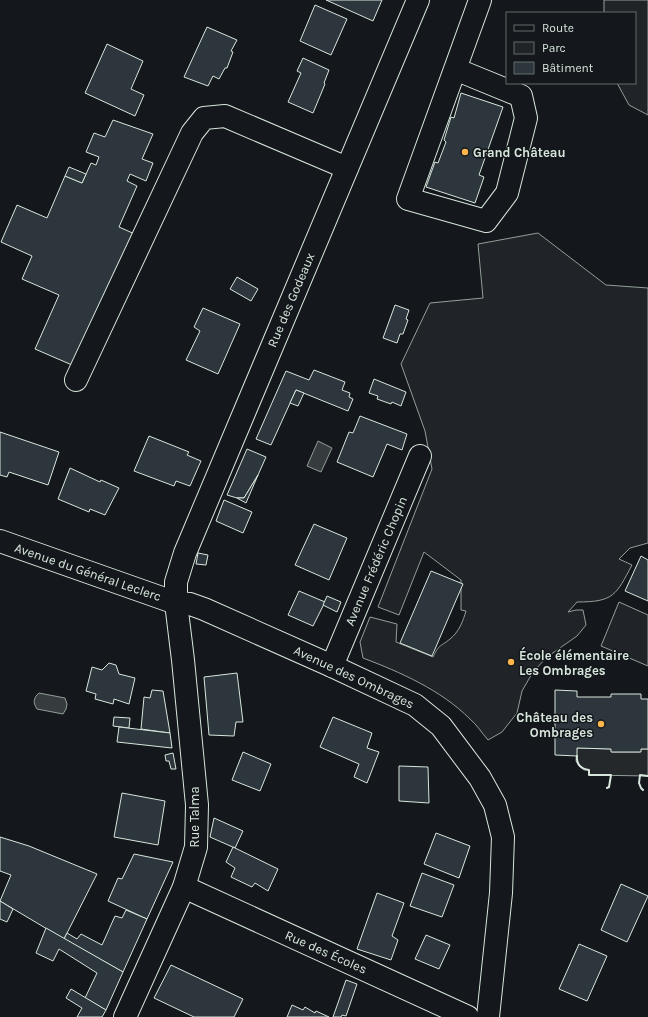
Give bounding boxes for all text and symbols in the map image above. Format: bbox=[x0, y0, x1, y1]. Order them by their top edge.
legend bbox=[506, 12, 636, 84]
text: Route bbox=[542, 21, 574, 35]
text: Parc bbox=[542, 41, 566, 55]
text: Bâtiment bbox=[542, 61, 594, 75]
place label: Grand Château bbox=[473, 145, 566, 160]
marker: Grand Château bbox=[460, 147, 470, 157]
street label: Rue des Godeaux bbox=[264, 250, 318, 350]
street label: Avenue Frédéric Chopin bbox=[342, 494, 410, 628]
street label: Avenue du Général Leclerc bbox=[13, 540, 163, 604]
street label: Avenue des Ombrages bbox=[291, 642, 417, 712]
place label: École élémentaire Les Ombrages bbox=[519, 646, 629, 678]
marker: École élémentaire Les Ombrages bbox=[506, 657, 516, 667]
place label: Château des Ombrages bbox=[516, 710, 593, 740]
marker: Château des Ombrages bbox=[596, 719, 606, 729]
street label: Rue Talma bbox=[187, 786, 202, 848]
street label: Rue des Écoles bbox=[283, 925, 370, 977]

